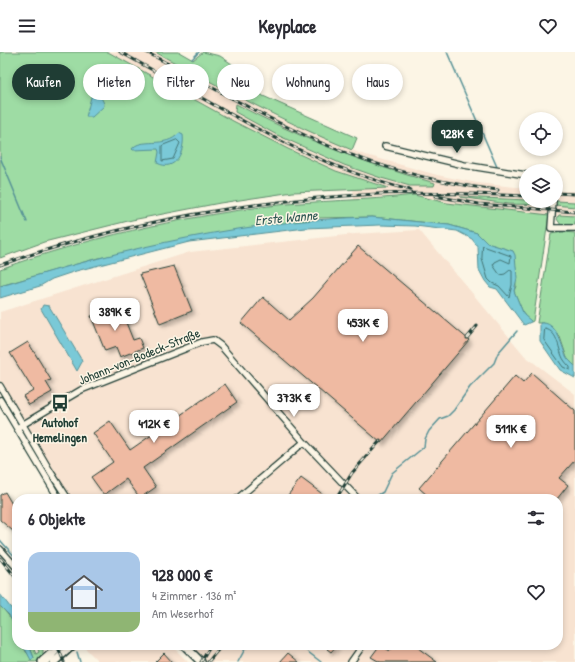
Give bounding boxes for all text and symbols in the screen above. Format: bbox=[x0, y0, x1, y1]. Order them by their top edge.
text: Keyplace bbox=[259, 14, 316, 39]
icon: menu bbox=[16, 15, 38, 37]
icon: heart bbox=[537, 15, 559, 37]
chip: Kaufen bbox=[12, 64, 75, 100]
chip: Mieten bbox=[83, 64, 145, 100]
chip: Filter bbox=[153, 64, 209, 100]
chip: Neu bbox=[217, 64, 264, 100]
chip: Wohnung bbox=[272, 64, 344, 100]
chip: Haus bbox=[352, 64, 403, 100]
map controls bbox=[519, 112, 563, 208]
button: locate bbox=[519, 112, 563, 156]
pin: 928K € bbox=[424, 120, 490, 154]
text: 928K € bbox=[441, 124, 473, 142]
button: layers bbox=[519, 164, 563, 208]
water label: Erste Wanne bbox=[254, 205, 320, 229]
pin: 389K € bbox=[82, 298, 148, 332]
text: 389K € bbox=[99, 302, 131, 320]
pin: 453K € bbox=[330, 309, 396, 343]
text: 453K € bbox=[347, 313, 379, 331]
street label: Johann-von-Bodeck-Straße bbox=[76, 323, 202, 389]
pin: 373K € bbox=[261, 384, 327, 418]
text: 373K € bbox=[277, 388, 311, 406]
bus stop icon: Autohof Hemelingen bbox=[50, 393, 70, 413]
pin: 412K € bbox=[121, 410, 187, 444]
place label: Autohof Hemelingen bbox=[33, 413, 87, 447]
text: 412K € bbox=[138, 414, 170, 432]
pin: 511K € bbox=[478, 415, 544, 449]
text: 511K € bbox=[496, 419, 526, 437]
text: 6 Objekte bbox=[28, 507, 86, 530]
icon: filters bbox=[525, 507, 547, 529]
text: 928 000 € bbox=[152, 563, 212, 586]
icon: home bbox=[60, 568, 108, 616]
icon: heart bbox=[525, 581, 547, 603]
text: 4 Zimmer · 136 m² bbox=[152, 586, 236, 604]
text: Am Weserhof bbox=[152, 604, 214, 622]

